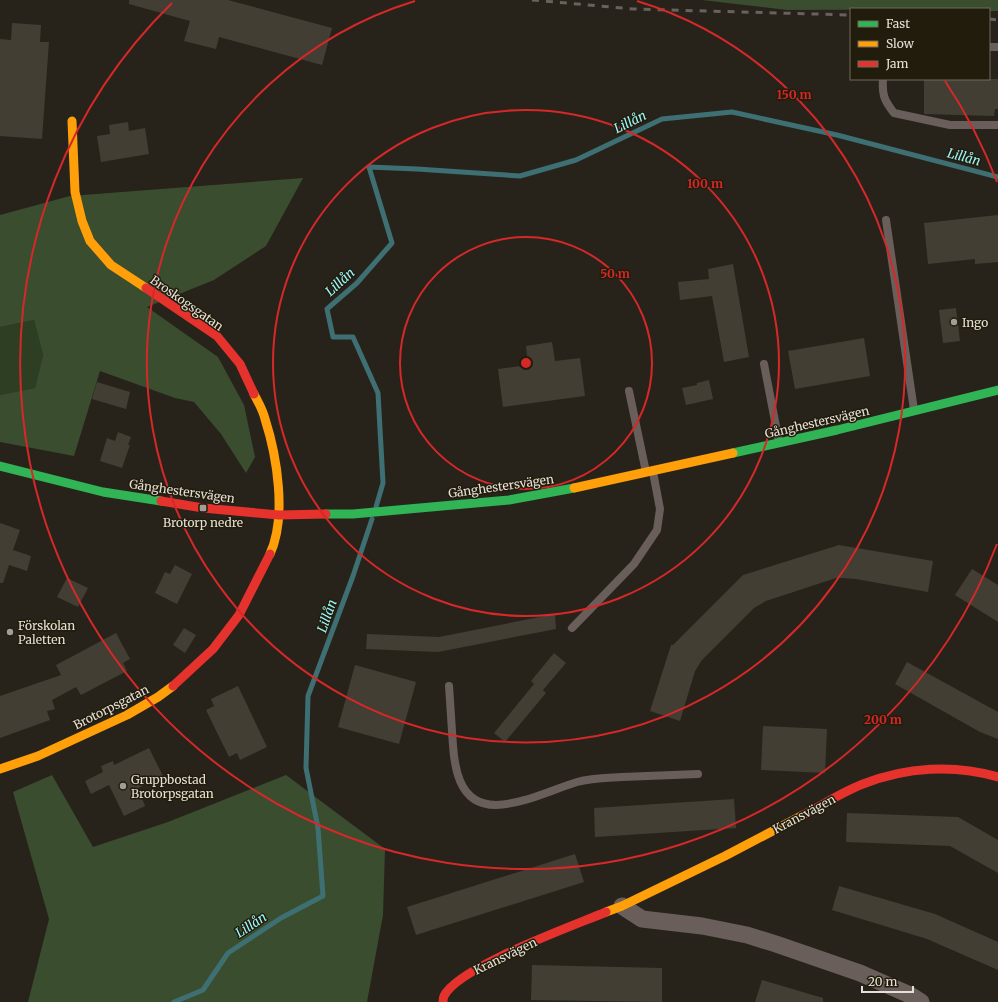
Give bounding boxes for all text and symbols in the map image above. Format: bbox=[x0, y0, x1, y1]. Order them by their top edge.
legend bbox=[850, 8, 990, 80]
text: Fast bbox=[886, 16, 910, 31]
text: Slow bbox=[886, 36, 915, 51]
text: Jam bbox=[885, 56, 909, 71]
text: 150 m bbox=[777, 87, 812, 102]
water label: Lillån bbox=[611, 107, 649, 137]
water label: Lillån bbox=[945, 144, 983, 170]
text: 100 m bbox=[687, 176, 723, 191]
water label: Lillån bbox=[322, 264, 358, 300]
text: 50 m bbox=[600, 266, 630, 281]
street label: Broskogsgatan bbox=[148, 272, 227, 334]
place label: Ingo bbox=[962, 315, 988, 330]
marker: Ingo bbox=[949, 317, 959, 327]
centre of rings bbox=[519, 356, 533, 370]
street label: Gånghestersvägen bbox=[763, 403, 871, 441]
street label: Gånghestersvägen bbox=[447, 471, 555, 501]
street label: Gånghestersvägen bbox=[128, 476, 236, 506]
marker: Brotorp nedre bbox=[198, 503, 208, 513]
place label: Brotorp nedre bbox=[163, 515, 243, 530]
water label: Lillån bbox=[313, 597, 341, 635]
place label: Förskolan Paletten bbox=[18, 618, 75, 647]
marker: Förskolan Paletten bbox=[5, 627, 15, 637]
street label: Brotorpsgatan bbox=[71, 682, 151, 732]
text: 200 m bbox=[864, 712, 902, 727]
place label: Gruppbostad Brotorpsgatan bbox=[131, 772, 214, 801]
marker: Gruppbostad Brotorpsgatan bbox=[118, 781, 128, 791]
street label: Kransvägen bbox=[770, 791, 838, 837]
water label: Lillån bbox=[232, 909, 270, 941]
street label: Kransvägen bbox=[471, 934, 539, 978]
scale bar bbox=[862, 968, 913, 994]
text: 20 m bbox=[868, 974, 897, 989]

